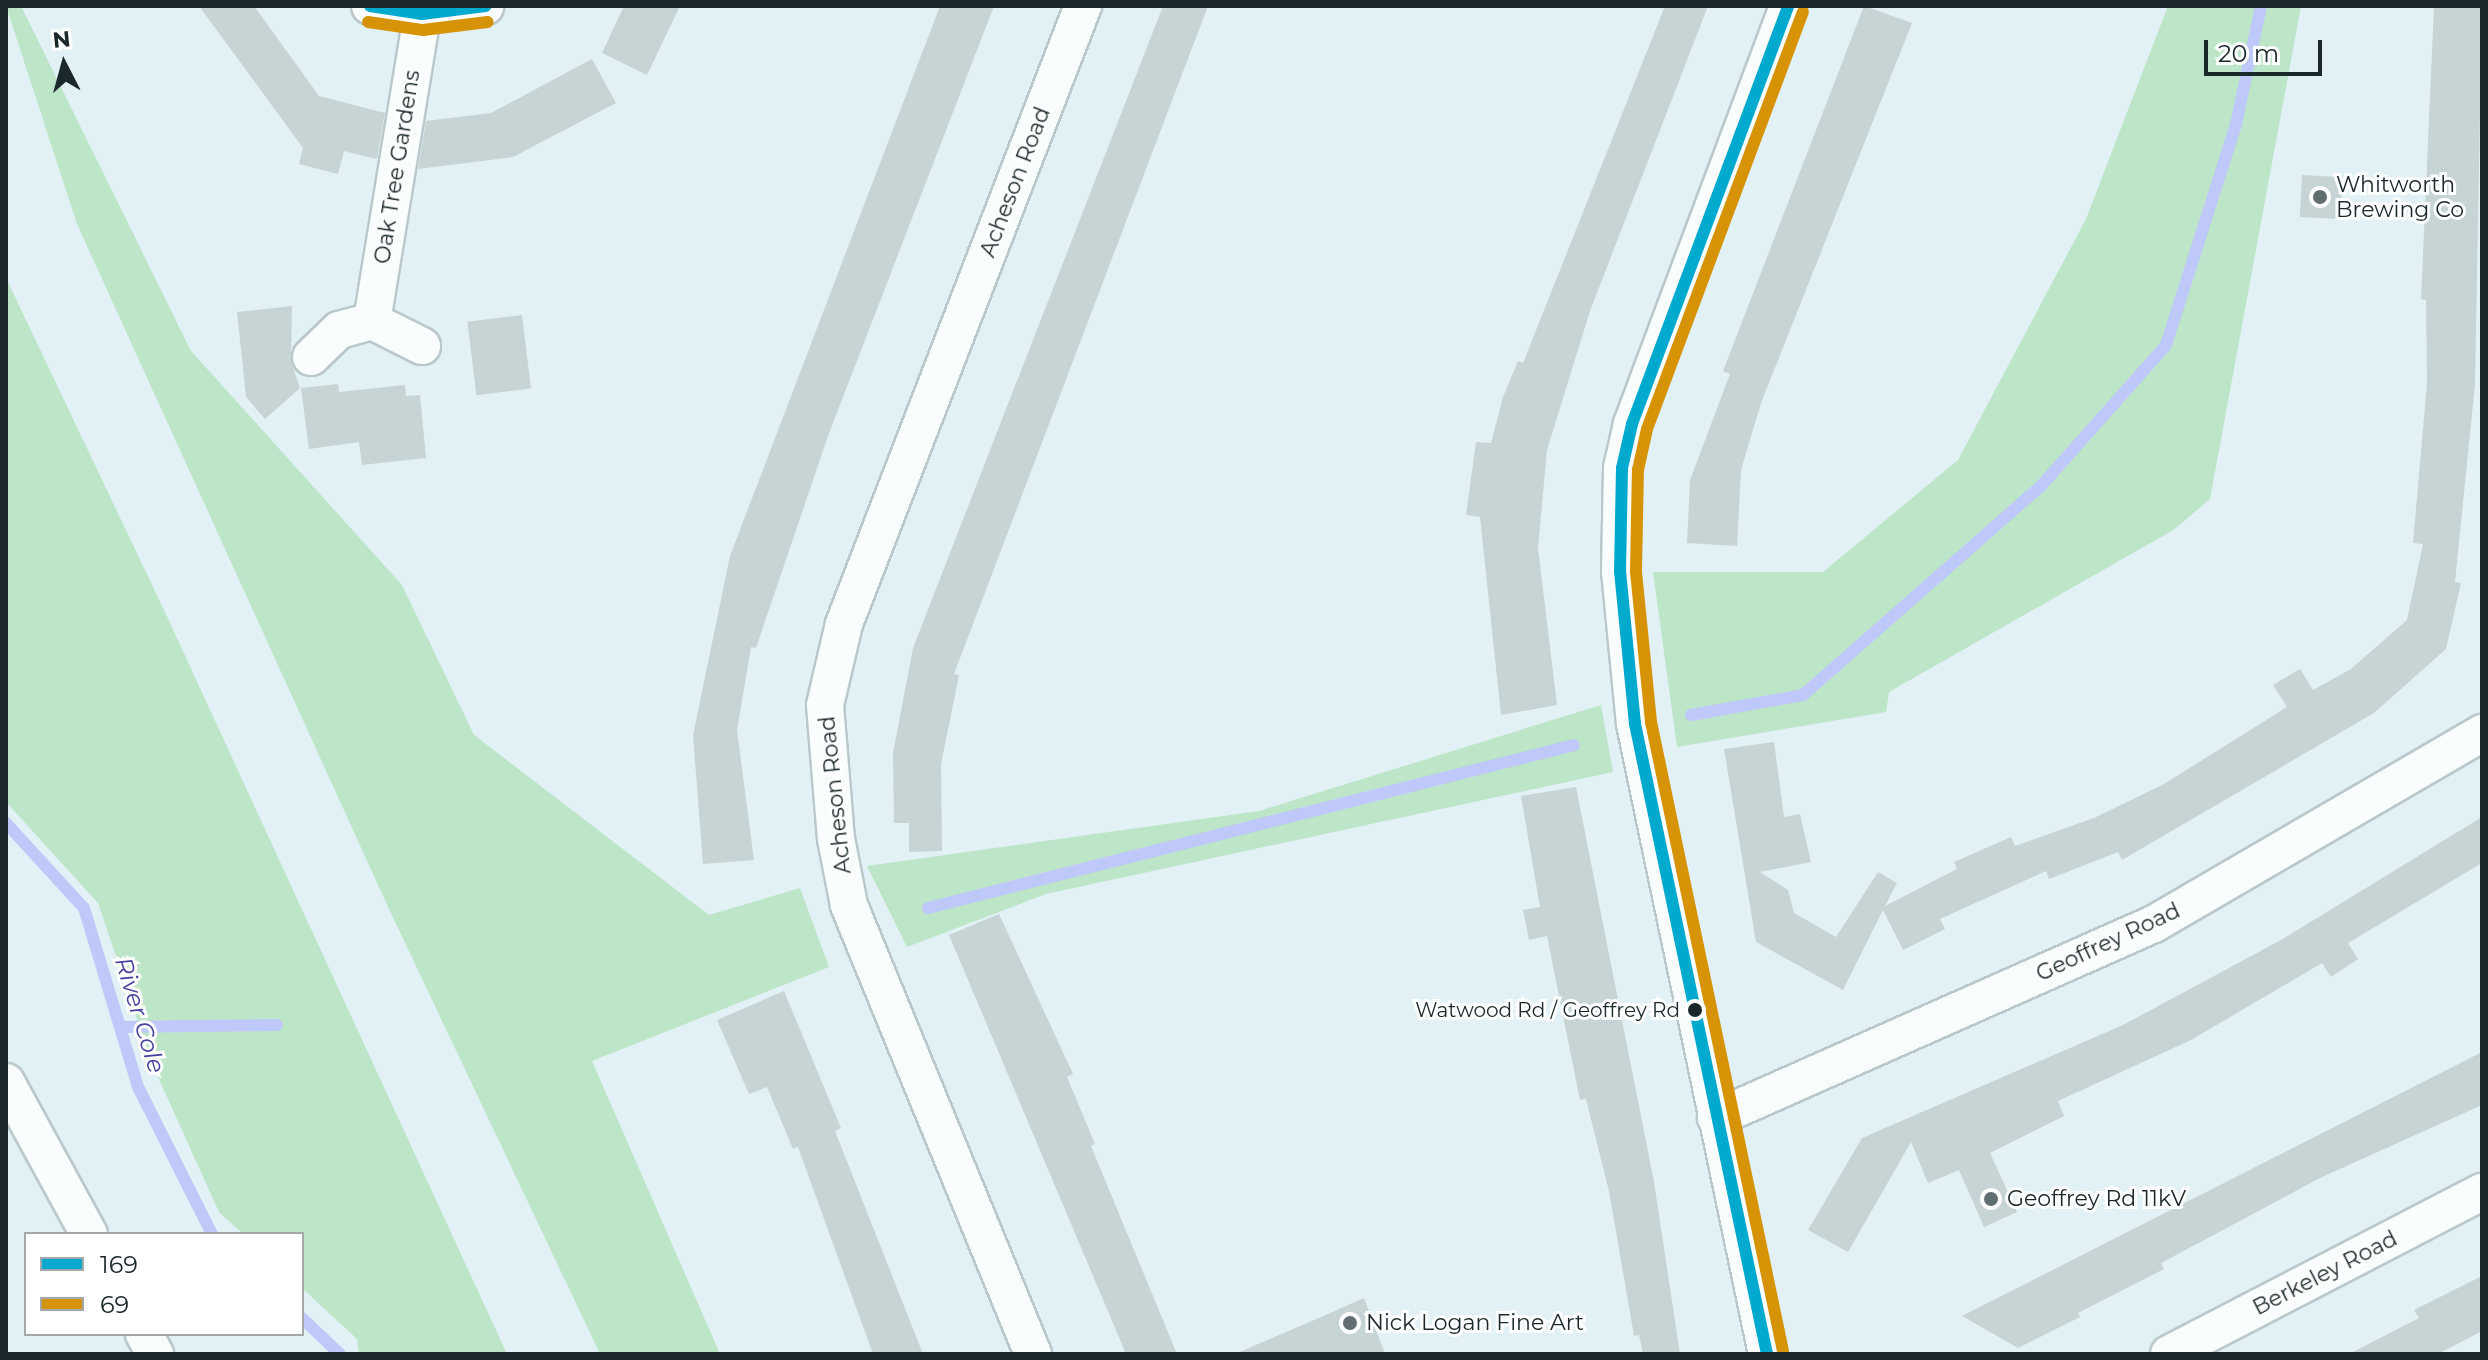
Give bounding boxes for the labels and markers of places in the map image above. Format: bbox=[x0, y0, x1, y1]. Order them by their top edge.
place label: Whitworth Brewing Co bbox=[2336, 171, 2464, 222]
marker: Whitworth Brewing Co bbox=[2311, 188, 2329, 206]
place label: Watwood Rd / Geoffrey Rd bbox=[1415, 998, 1680, 1022]
marker: Watwood Rd / Geoffrey Rd bbox=[1687, 1002, 1703, 1018]
place label: Geoffrey Rd 11kV bbox=[2007, 1186, 2186, 1212]
marker: Geoffrey Rd 11kV bbox=[1982, 1190, 2000, 1208]
place label: Nick Logan Fine Art bbox=[1366, 1310, 1584, 1336]
marker: Nick Logan Fine Art bbox=[1341, 1314, 1359, 1332]

